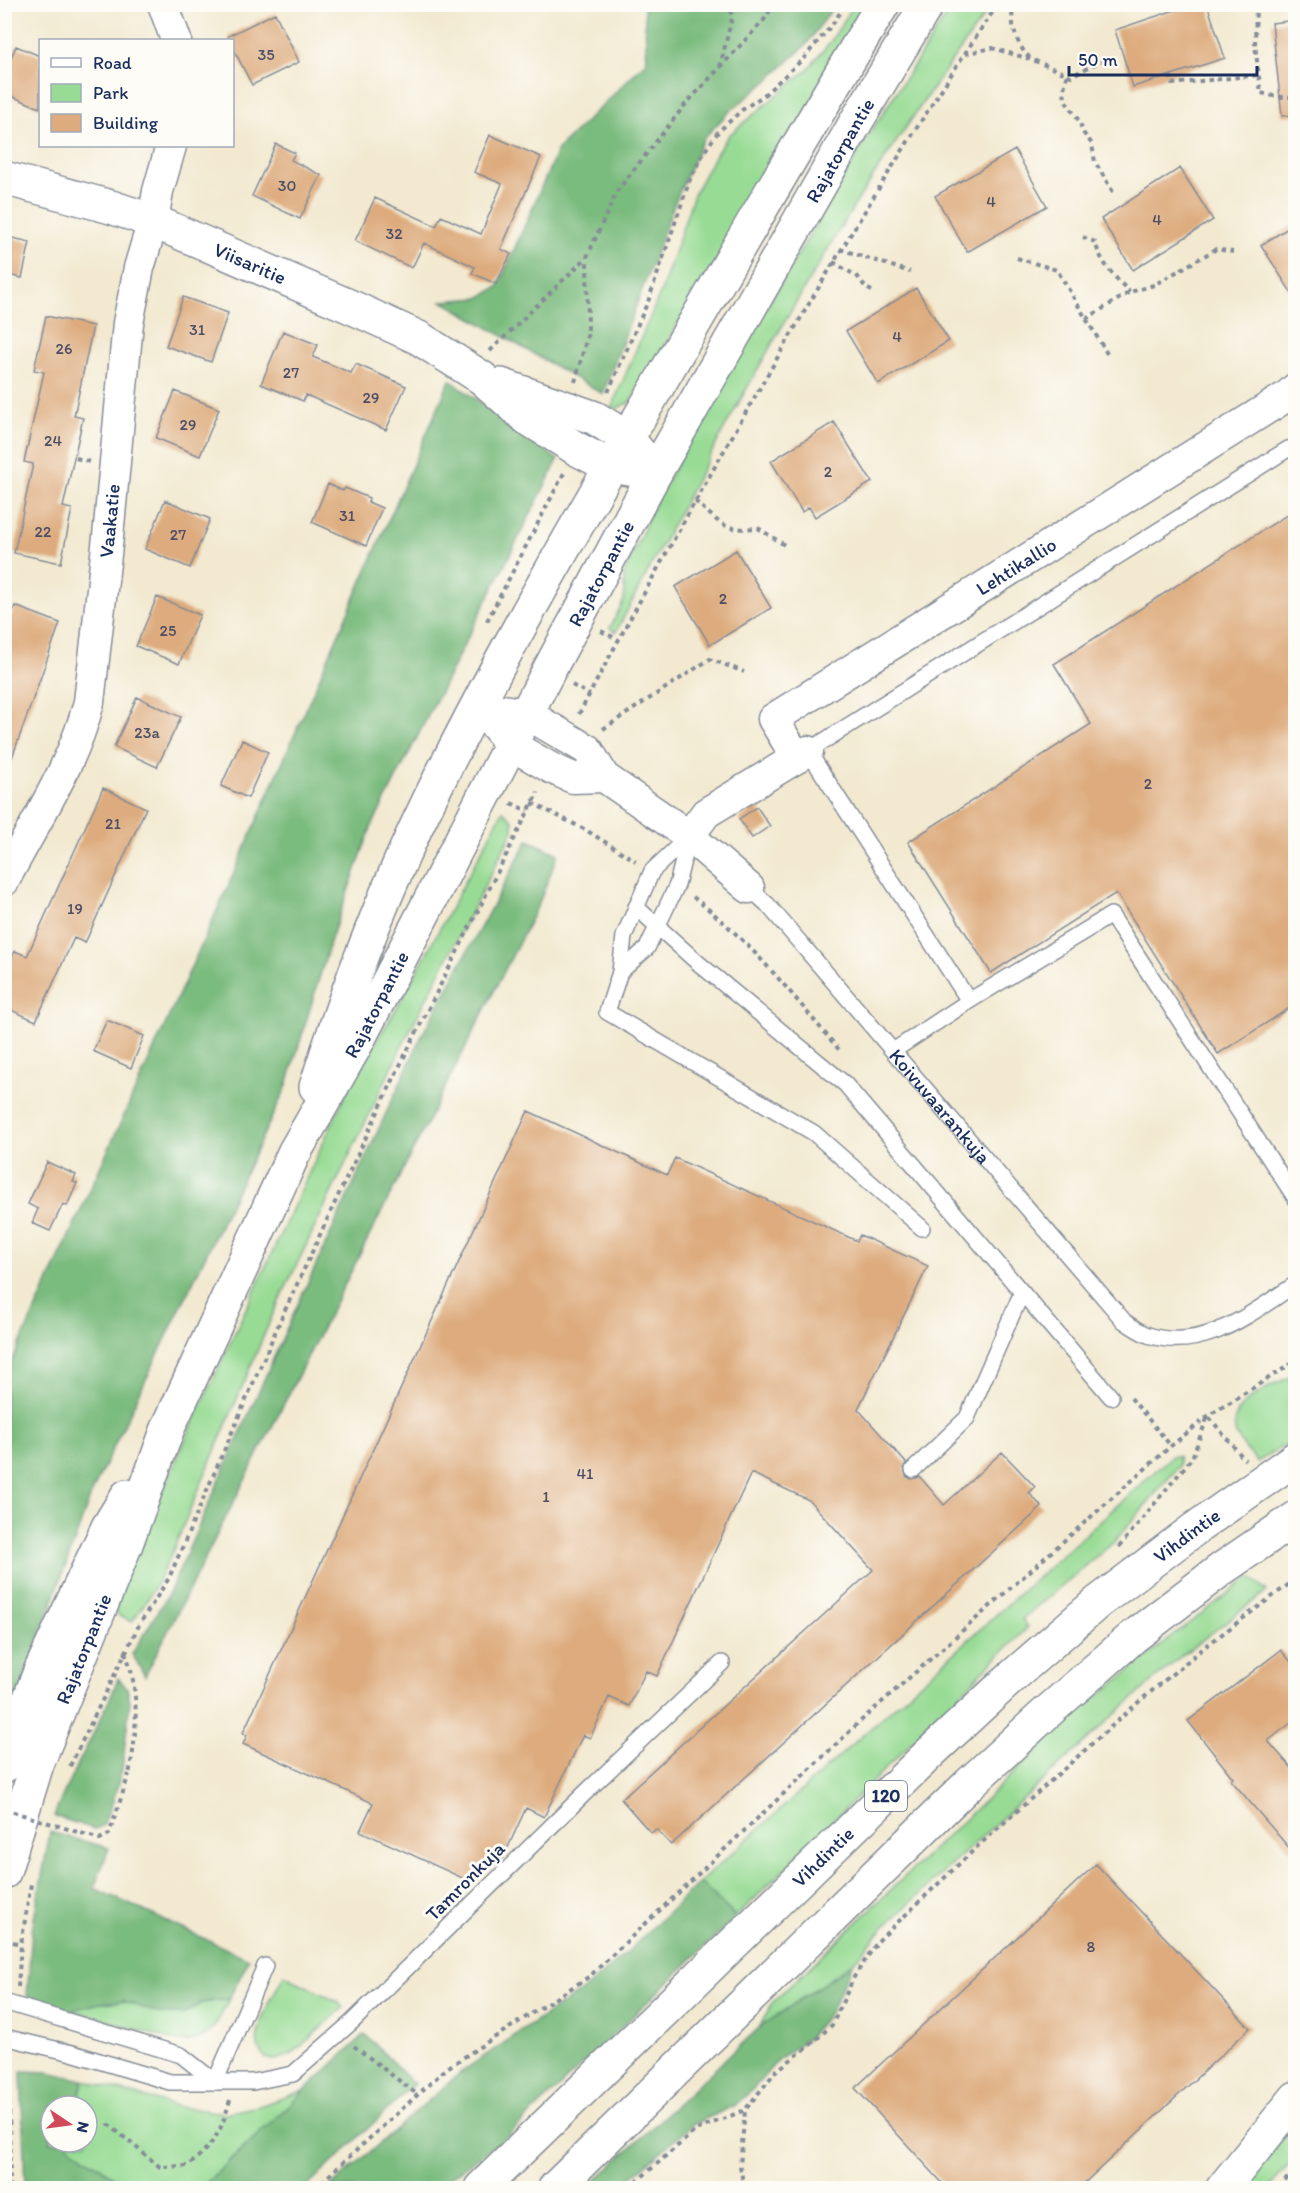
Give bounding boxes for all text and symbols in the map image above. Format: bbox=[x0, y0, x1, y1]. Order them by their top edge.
legend bbox=[39, 39, 234, 147]
scale bar bbox=[1069, 39, 1256, 77]
house number: 35 bbox=[257, 45, 275, 64]
text: 50 m bbox=[1078, 49, 1118, 71]
text: Road bbox=[93, 52, 132, 74]
text: Park bbox=[93, 82, 128, 104]
street label: Rajatorpantie bbox=[800, 94, 880, 207]
text: Building bbox=[93, 112, 159, 134]
house number: 30 bbox=[278, 176, 296, 195]
house number: 4 bbox=[986, 192, 996, 211]
house number: 4 bbox=[1152, 210, 1162, 229]
house number: 32 bbox=[385, 224, 403, 243]
street label: Viisaritie bbox=[210, 237, 290, 289]
house number: 31 bbox=[189, 320, 206, 339]
house number: 4 bbox=[892, 327, 902, 346]
house number: 26 bbox=[56, 339, 72, 358]
house number: 27 bbox=[283, 363, 299, 382]
house number: 29 bbox=[363, 388, 379, 407]
house number: 29 bbox=[180, 415, 196, 434]
house number: 24 bbox=[44, 431, 62, 450]
house number: 2 bbox=[824, 462, 833, 481]
street label: Vaakatie bbox=[94, 483, 125, 559]
house number: 31 bbox=[339, 506, 356, 525]
street label: Rajatorpantie bbox=[563, 516, 639, 631]
house number: 22 bbox=[35, 522, 52, 541]
house number: 27 bbox=[170, 525, 186, 544]
street label: Lehtikallio bbox=[972, 532, 1061, 600]
house number: 2 bbox=[719, 589, 728, 608]
house number: 25 bbox=[160, 621, 176, 640]
house number: 23a bbox=[134, 723, 160, 742]
house number: 2 bbox=[1144, 774, 1153, 793]
house number: 21 bbox=[105, 814, 121, 833]
house number: 19 bbox=[67, 899, 83, 918]
street label: Rajatorpantie bbox=[339, 947, 414, 1062]
street label: Koivuvaarankuja bbox=[884, 1044, 996, 1168]
house number: 41 bbox=[576, 1464, 594, 1483]
house number: 1 bbox=[542, 1487, 550, 1506]
street label: Vihdintie bbox=[1149, 1503, 1225, 1568]
street label: Rajatorpantie bbox=[50, 1590, 117, 1708]
road number: 120 bbox=[865, 1781, 907, 1811]
street label: Vihdintie bbox=[787, 1821, 859, 1892]
street label: Tamronkuja bbox=[420, 1836, 510, 1926]
house number: 8 bbox=[1087, 1937, 1096, 1956]
north arrow bbox=[39, 2094, 99, 2154]
text: N bbox=[73, 2120, 94, 2135]

